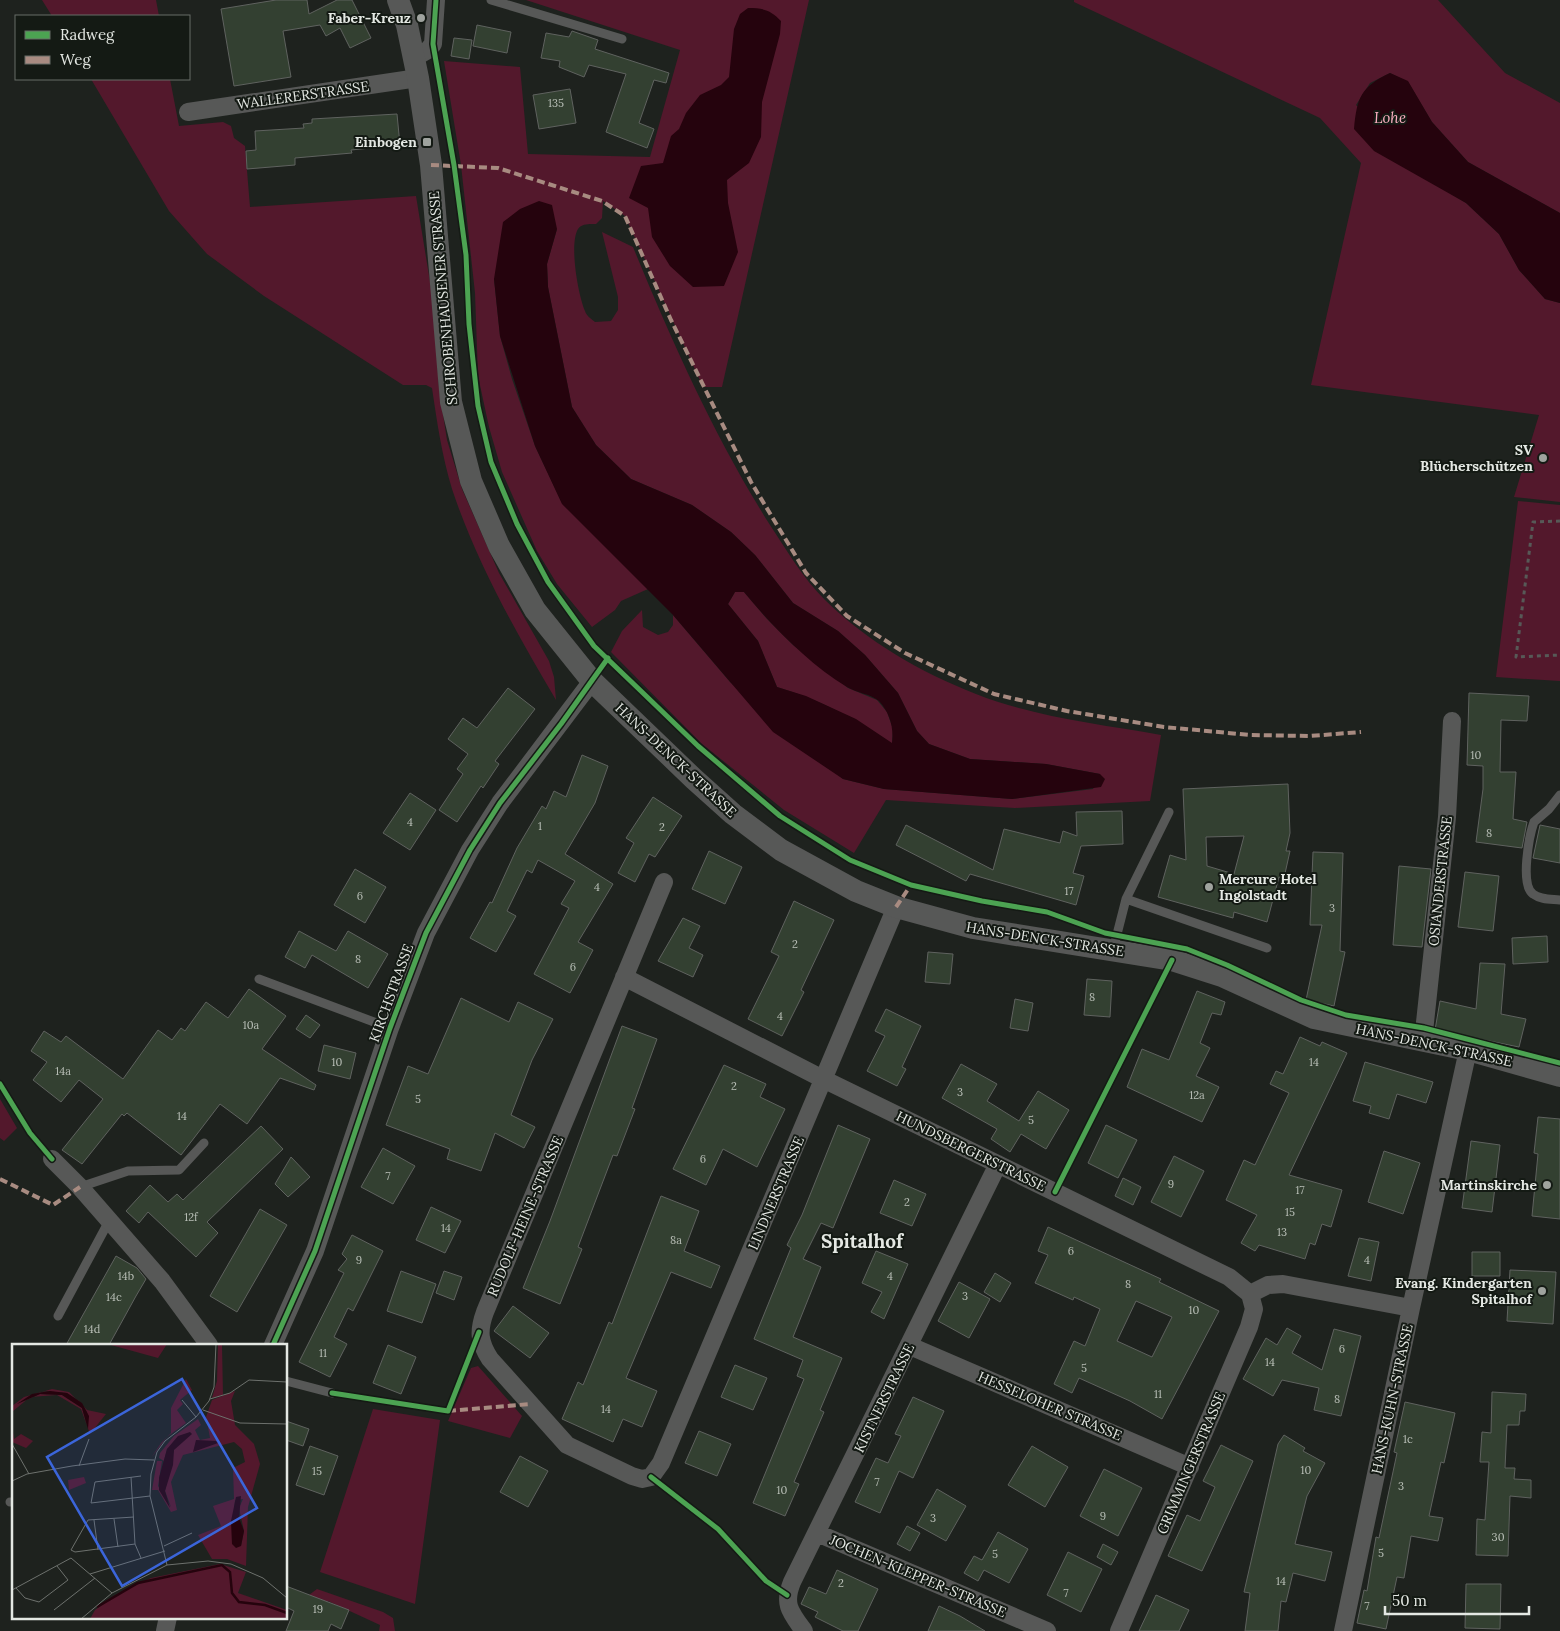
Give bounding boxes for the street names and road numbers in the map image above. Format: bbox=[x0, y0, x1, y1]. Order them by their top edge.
street label: WALLERERSTRASSE bbox=[236, 77, 370, 113]
street label: SCHROBENHAUSENER STRASSE bbox=[425, 190, 461, 406]
street label: HANS-DENCK-STRASSE bbox=[611, 699, 741, 821]
street label: OSIANDERSTRASSE bbox=[1424, 815, 1456, 947]
street label: HANS-DENCK-STRASSE bbox=[965, 918, 1126, 960]
street label: KIRCHSTRASSE bbox=[365, 941, 417, 1045]
street label: HANS-DENCK-STRASSE bbox=[1354, 1020, 1514, 1070]
street label: HUNDSBERGERSTRASSE bbox=[893, 1107, 1049, 1195]
street label: RUDOLF-HEINE-STRASSE bbox=[483, 1133, 567, 1299]
street label: LINDNERSTRASSE bbox=[744, 1133, 808, 1253]
street label: HANS-KUHN-STRASSE bbox=[1367, 1322, 1417, 1476]
street label: KISTNERSTRASSE bbox=[850, 1340, 918, 1455]
street label: HESSELOHER STRASSE bbox=[975, 1367, 1125, 1445]
street label: GRIMMINGERSTRASSE bbox=[1153, 1389, 1229, 1537]
street label: JOCHEN-KLEPPER-STRASSE bbox=[826, 1530, 1009, 1621]

